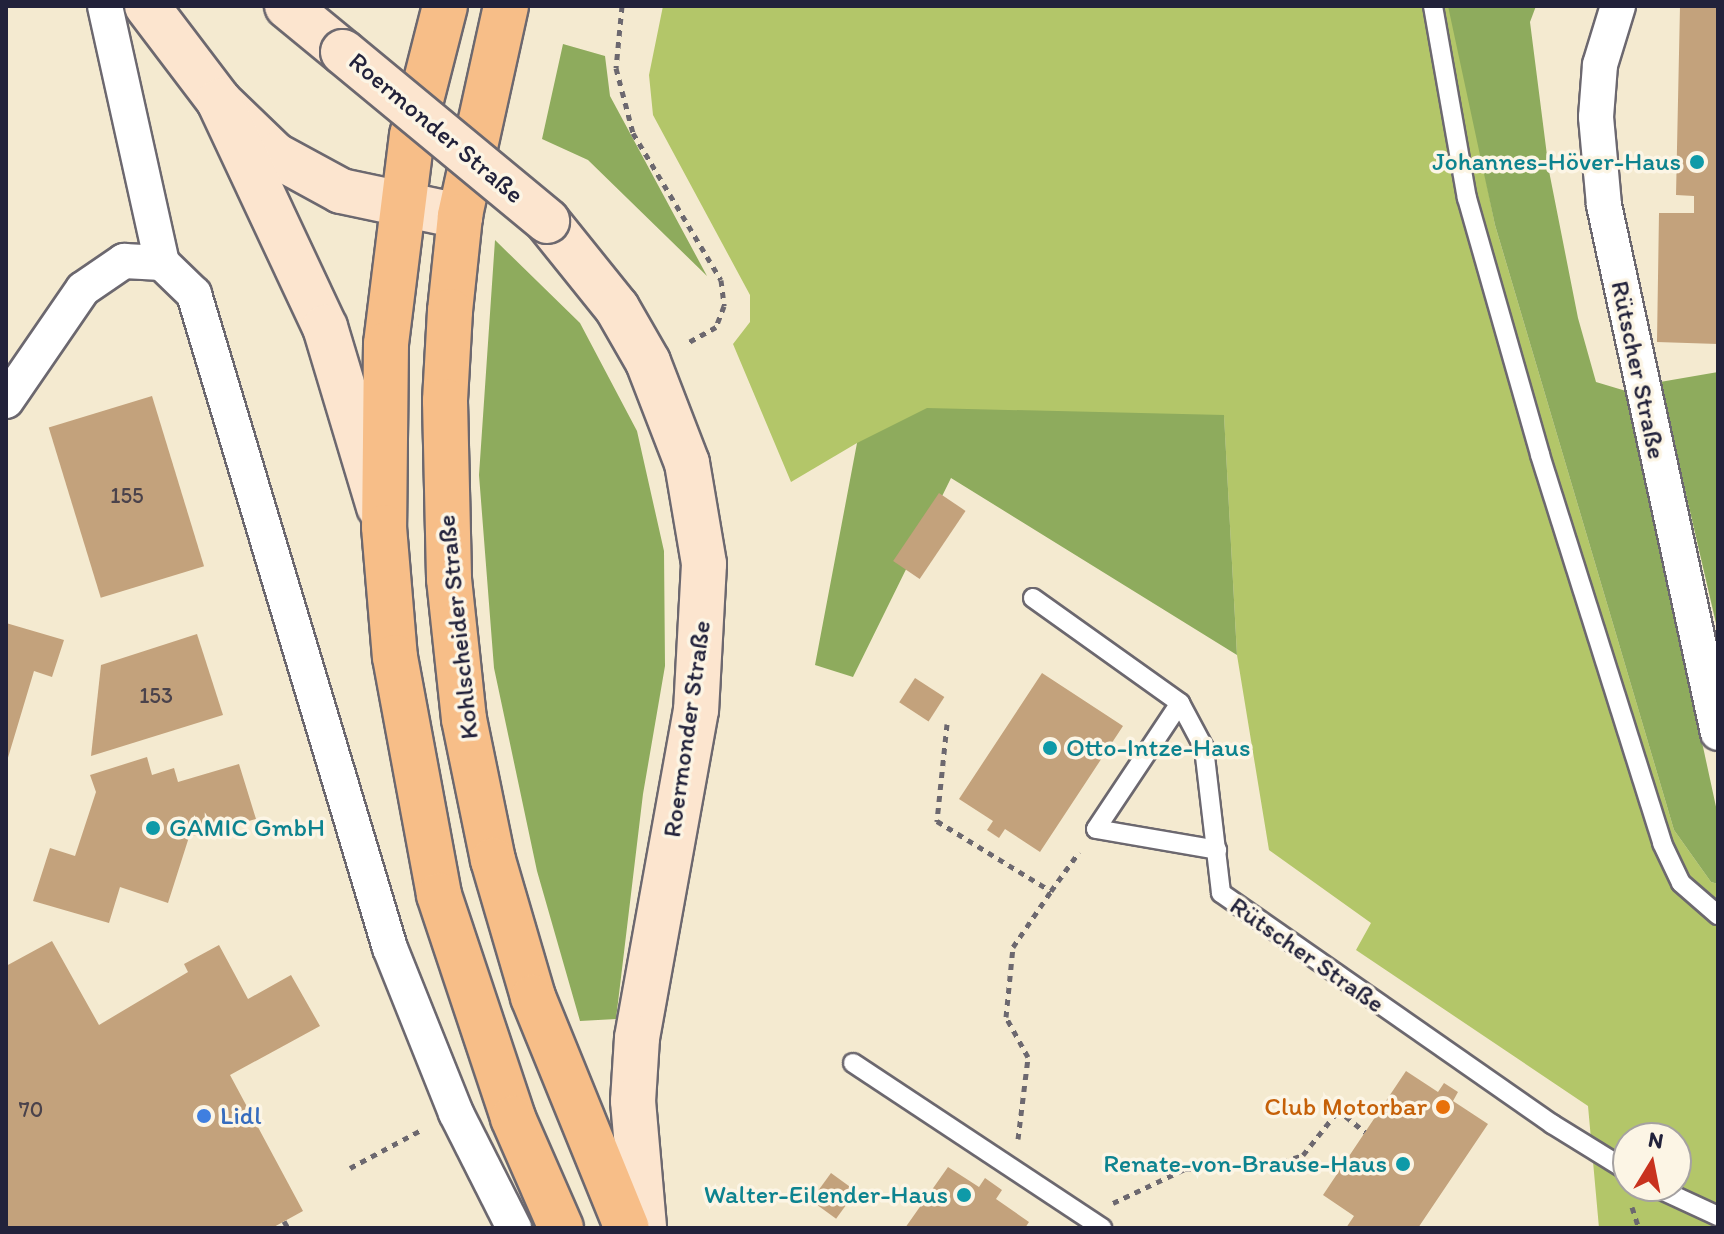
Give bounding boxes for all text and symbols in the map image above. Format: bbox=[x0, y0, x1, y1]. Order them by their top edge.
street label: Roermonder Straße bbox=[342, 46, 530, 210]
place label: Johannes-Höver-Haus bbox=[1432, 146, 1681, 178]
marker: Johannes-Höver-Haus bbox=[1688, 153, 1706, 171]
street label: Rütscher Straße bbox=[1604, 278, 1672, 462]
house number: 155 bbox=[110, 483, 144, 509]
street label: Kohlscheider Straße bbox=[431, 513, 485, 741]
street label: Roermonder Straße bbox=[656, 619, 718, 839]
house number: 153 bbox=[139, 683, 173, 709]
place label: Otto-Intze-Haus bbox=[1066, 732, 1251, 764]
marker: Otto-Intze-Haus bbox=[1041, 739, 1059, 757]
place label: GAMIC GmbH bbox=[169, 812, 325, 844]
marker: GAMIC GmbH bbox=[144, 819, 162, 837]
street label: Rütscher Straße bbox=[1224, 890, 1390, 1020]
place label: Club Motorbar bbox=[1265, 1091, 1427, 1123]
house number: 70 bbox=[19, 1097, 43, 1123]
marker: Club Motorbar bbox=[1434, 1098, 1452, 1116]
place label: Lidl bbox=[220, 1100, 261, 1132]
marker: Lidl bbox=[195, 1107, 213, 1125]
north arrow bbox=[1612, 1122, 1692, 1202]
text: N bbox=[1646, 1125, 1666, 1154]
place label: Renate-von-Brause-Haus bbox=[1103, 1148, 1387, 1180]
marker: Renate-von-Brause-Haus bbox=[1394, 1155, 1412, 1173]
place label: Walter-Eilender-Haus bbox=[704, 1179, 948, 1211]
marker: Walter-Eilender-Haus bbox=[955, 1186, 973, 1204]

